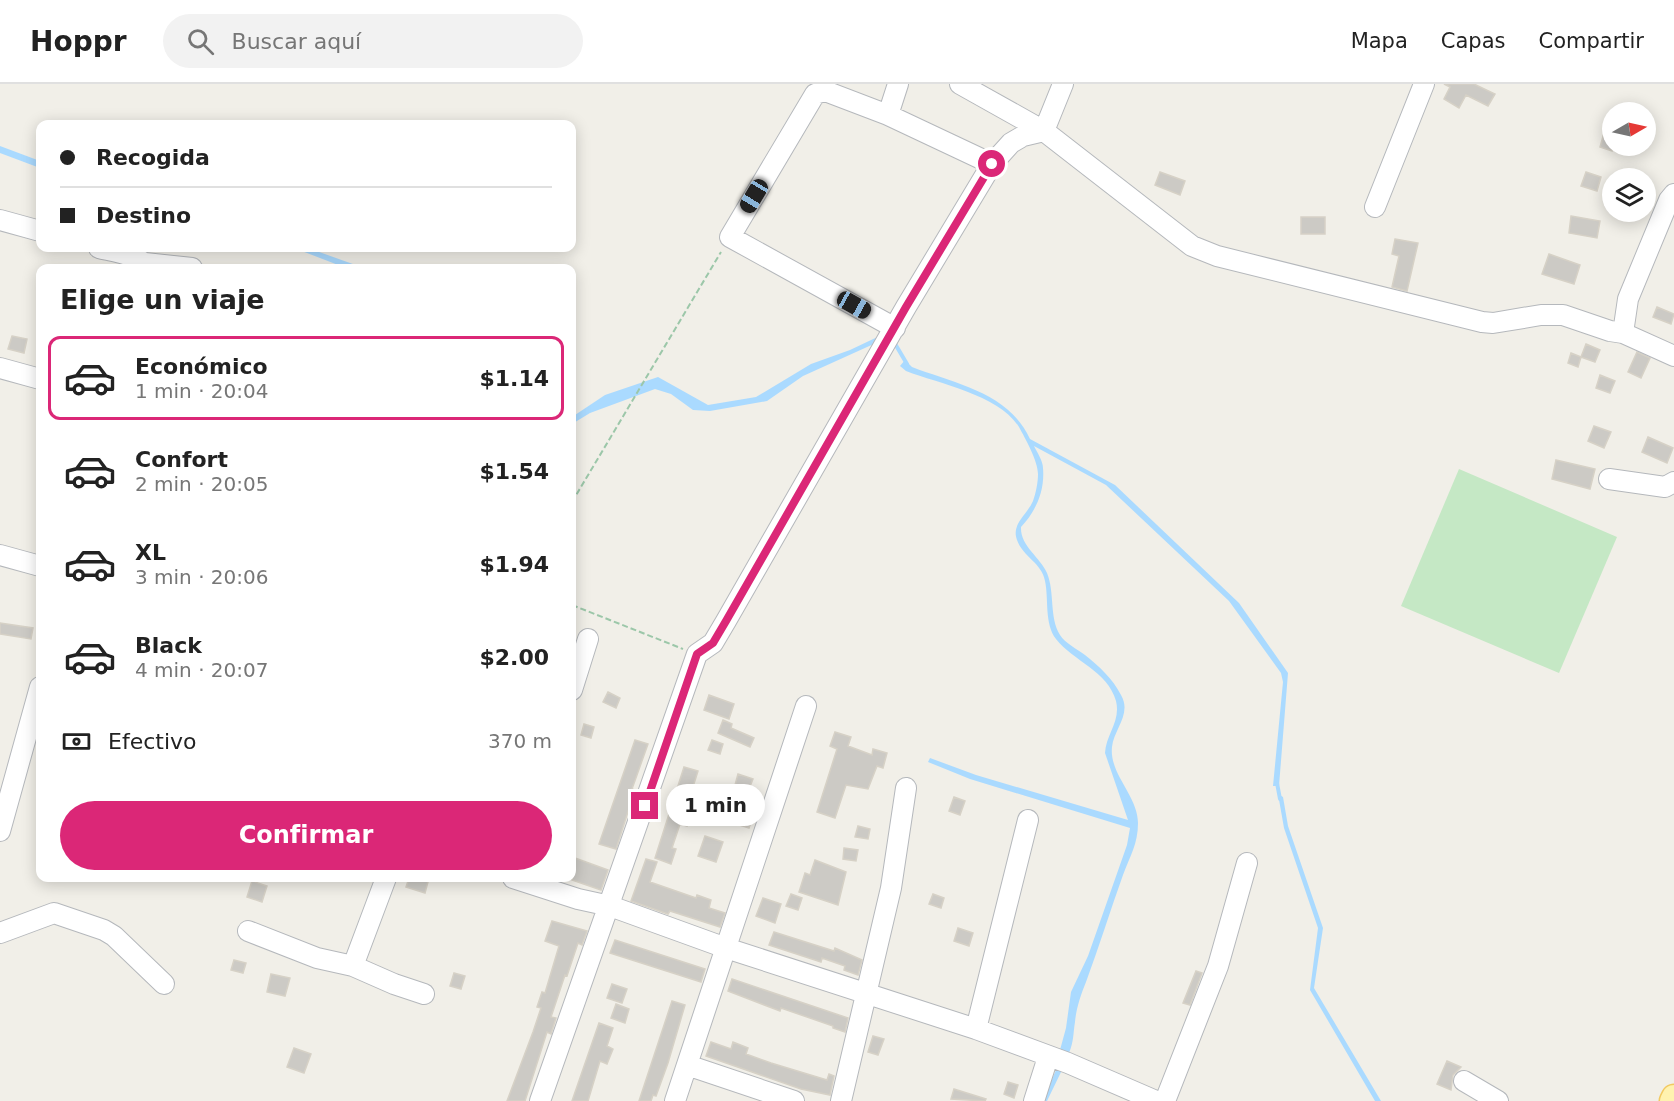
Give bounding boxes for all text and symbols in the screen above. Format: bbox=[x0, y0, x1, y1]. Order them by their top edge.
search box bbox=[163, 14, 583, 68]
text: Hoppr bbox=[30, 25, 127, 58]
icon: search bbox=[184, 25, 217, 58]
text: Buscar aquí bbox=[232, 29, 361, 54]
text: Mapa bbox=[1351, 29, 1408, 53]
text: Capas bbox=[1441, 29, 1505, 53]
text: Compartir bbox=[1538, 29, 1644, 53]
north arrow bbox=[1602, 102, 1656, 156]
map controls bbox=[1602, 102, 1656, 222]
text: Recogida bbox=[96, 145, 210, 170]
route start bbox=[978, 150, 1005, 177]
button: layers bbox=[1602, 168, 1656, 222]
car bbox=[737, 176, 771, 216]
text: Destino bbox=[96, 203, 191, 228]
text: Elige un viaje bbox=[60, 284, 264, 315]
car bbox=[834, 288, 874, 322]
icon: car bbox=[63, 351, 117, 405]
text: Económico bbox=[135, 354, 268, 379]
text: $1.14 bbox=[479, 366, 549, 391]
text: 1 min · 20:04 bbox=[135, 379, 269, 403]
icon: car bbox=[63, 444, 117, 498]
text: Confort bbox=[135, 447, 228, 472]
text: $1.54 bbox=[479, 459, 549, 484]
text: 2 min · 20:05 bbox=[135, 472, 269, 496]
icon: car bbox=[63, 537, 117, 591]
text: XL bbox=[135, 540, 166, 565]
text: $1.94 bbox=[479, 552, 549, 577]
text: 3 min · 20:06 bbox=[135, 565, 269, 589]
icon: car bbox=[63, 630, 117, 684]
text: Black bbox=[135, 633, 202, 658]
text: $2.00 bbox=[479, 645, 549, 670]
text: 4 min · 20:07 bbox=[135, 658, 269, 682]
icon: cash bbox=[60, 725, 93, 758]
text: Efectivo bbox=[108, 729, 197, 754]
text: 370 m bbox=[488, 729, 552, 753]
callout: 1 min bbox=[666, 785, 765, 827]
route end bbox=[631, 792, 658, 819]
text: 1 min bbox=[684, 793, 747, 817]
button: Confirmar bbox=[60, 801, 552, 870]

